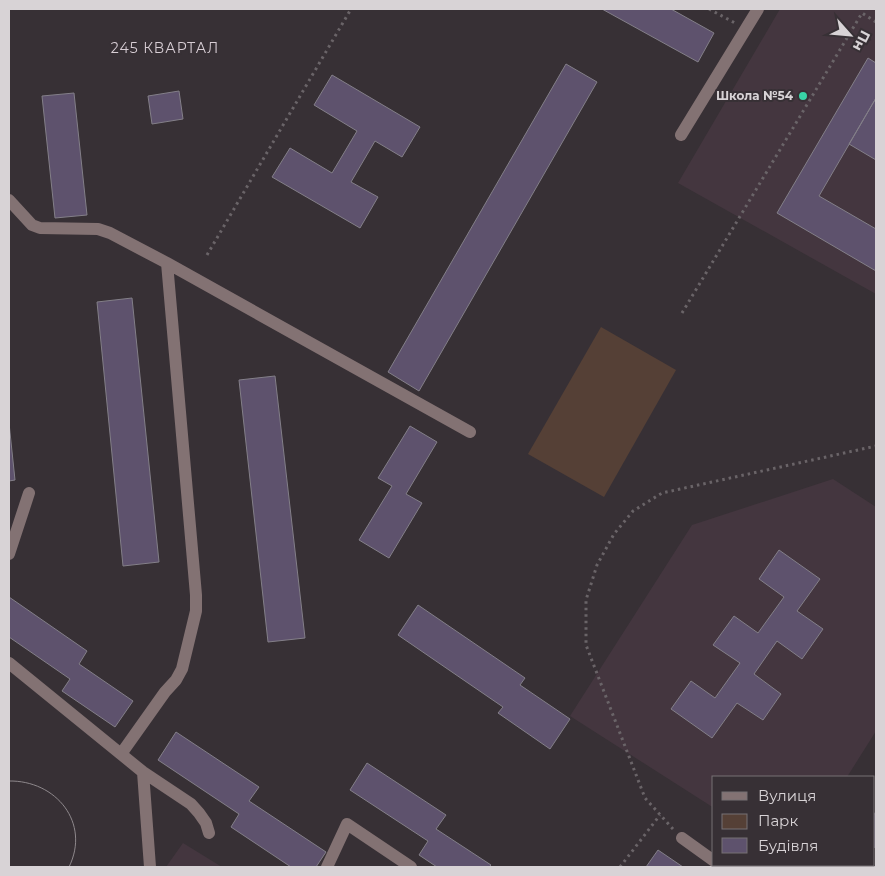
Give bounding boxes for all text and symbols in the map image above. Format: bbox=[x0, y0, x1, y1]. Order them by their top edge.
north arrow bbox=[825, 10, 875, 60]
text: Пн bbox=[849, 27, 874, 54]
district label: 245 КВАРТАЛ bbox=[111, 39, 219, 57]
place label: Школа №54 bbox=[716, 88, 794, 103]
marker: Школа №54 bbox=[797, 90, 809, 102]
legend bbox=[712, 776, 875, 866]
text: Вулиця bbox=[758, 786, 816, 805]
text: Парк bbox=[758, 811, 798, 830]
text: Будівля bbox=[758, 836, 818, 855]

